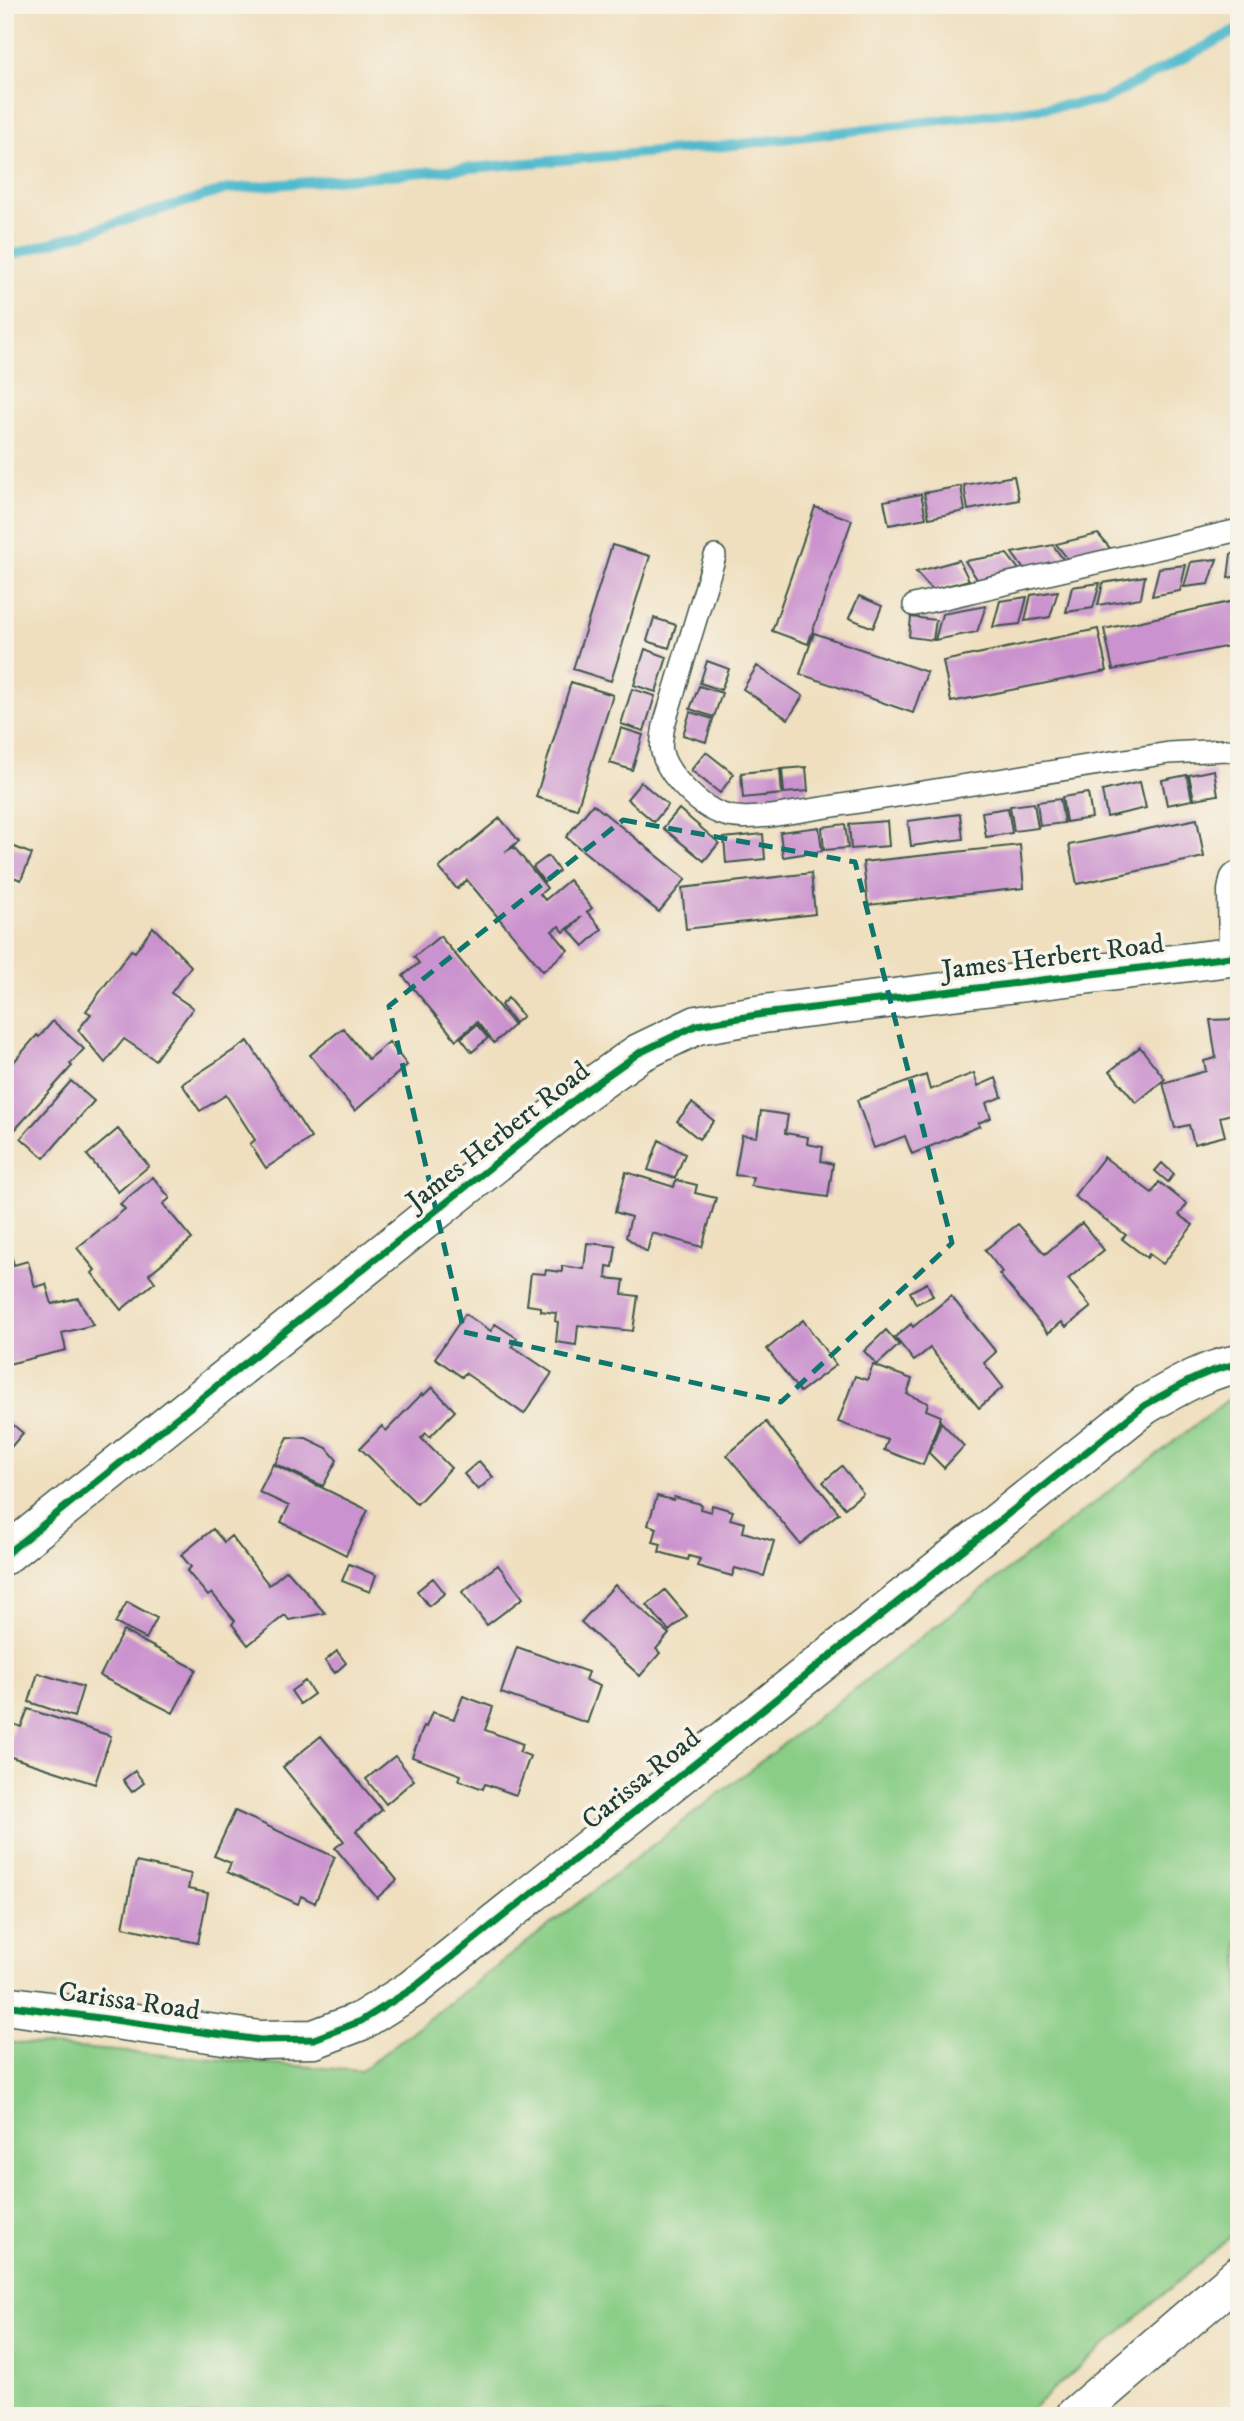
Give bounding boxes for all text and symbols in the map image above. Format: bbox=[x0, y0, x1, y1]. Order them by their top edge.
street label: James Herbert Road bbox=[937, 926, 1166, 988]
street label: James Herbert Road bbox=[397, 1053, 597, 1220]
street label: Carissa Road bbox=[575, 1720, 707, 1838]
street label: Carissa Road bbox=[56, 1974, 202, 2028]

